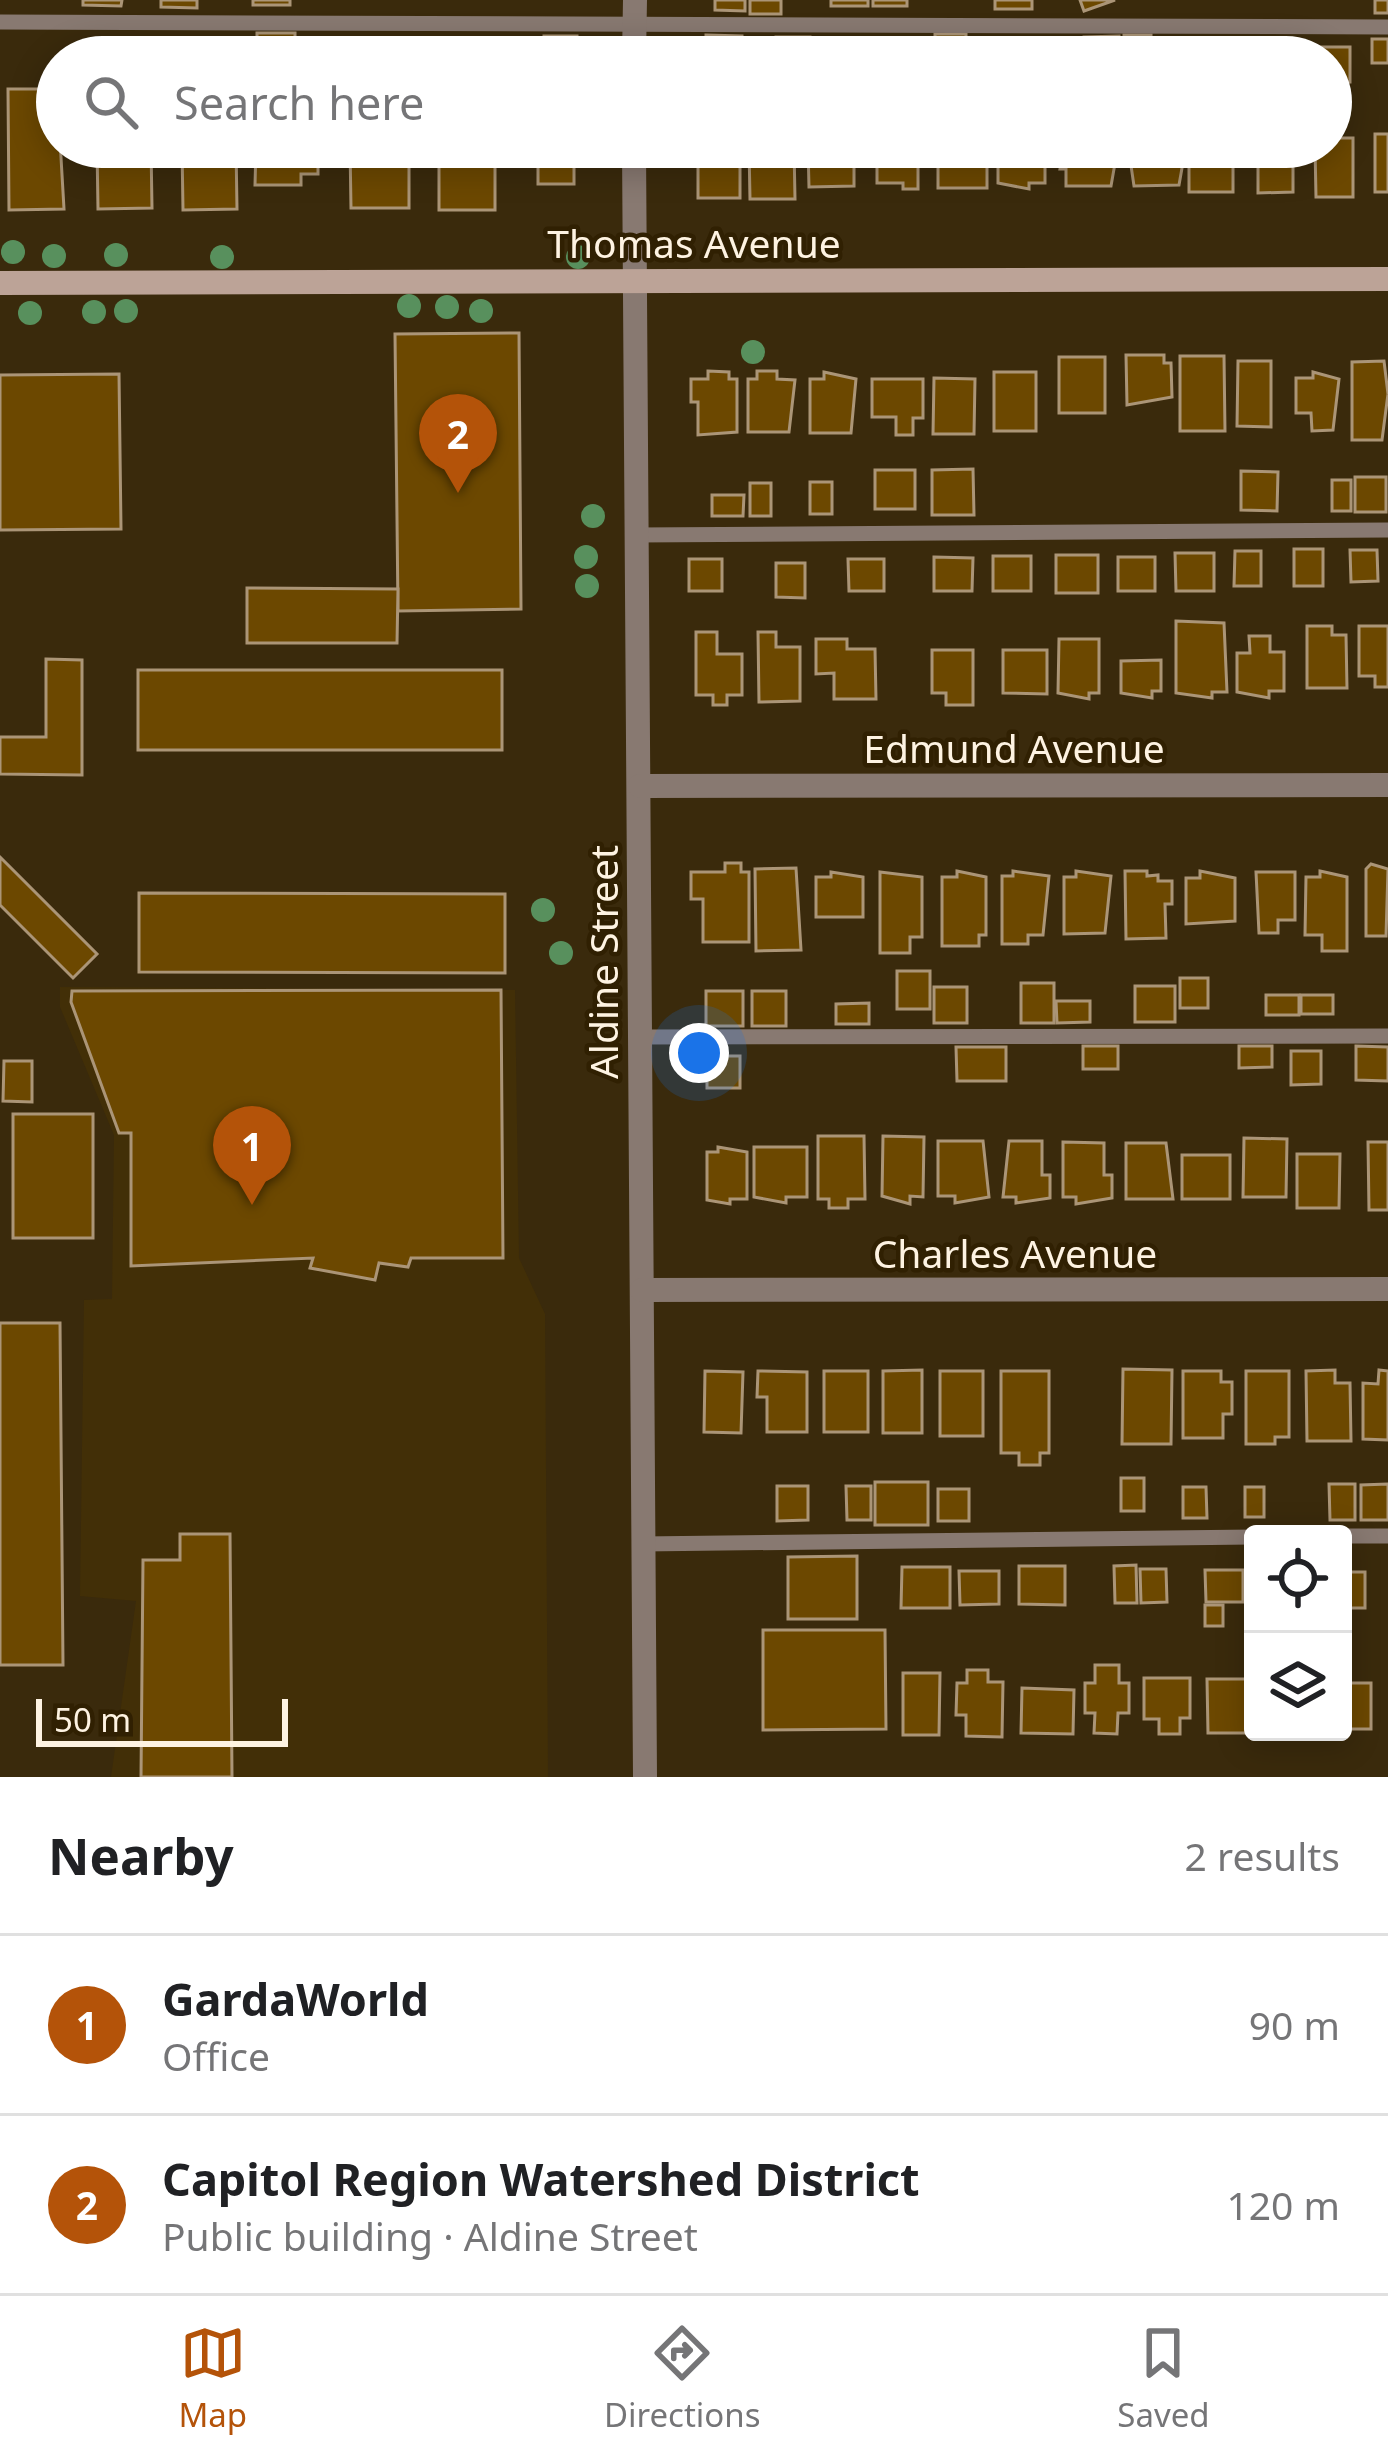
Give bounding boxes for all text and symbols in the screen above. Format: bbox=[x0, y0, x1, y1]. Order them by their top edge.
search box bbox=[36, 36, 1352, 168]
icon: search bbox=[78, 69, 144, 135]
text: Search here bbox=[174, 72, 424, 133]
street label: Thomas Avenue bbox=[547, 216, 841, 269]
pin: 2 bbox=[419, 394, 497, 493]
street label: Edmund Avenue bbox=[863, 721, 1165, 774]
street label: Aldine Street bbox=[576, 845, 629, 1079]
your location bbox=[669, 1023, 729, 1083]
pin: 1 bbox=[213, 1106, 291, 1205]
street label: Charles Avenue bbox=[873, 1226, 1157, 1279]
map controls bbox=[1244, 1525, 1352, 1741]
button: locate bbox=[1244, 1525, 1352, 1633]
button: layers bbox=[1244, 1633, 1352, 1741]
scale bar bbox=[36, 1693, 288, 1746]
text: 50 m bbox=[54, 1697, 131, 1742]
text: Nearby bbox=[48, 1820, 234, 1890]
text: 2 results bbox=[1185, 1829, 1340, 1882]
text: GardaWorld bbox=[162, 1968, 429, 2029]
text: 1 bbox=[76, 1998, 98, 2051]
text: 90 m bbox=[1249, 1998, 1340, 2051]
text: Office bbox=[162, 2029, 270, 2082]
text: Capitol Region Watershed District bbox=[162, 2148, 920, 2209]
text: 2 bbox=[76, 2178, 98, 2231]
text: 120 m bbox=[1226, 2178, 1340, 2231]
text: Public building · Aldine Street bbox=[162, 2209, 698, 2262]
tab: Map bbox=[178, 2320, 247, 2437]
tab: Directions bbox=[604, 2320, 761, 2437]
tab: Saved bbox=[1117, 2320, 1210, 2437]

